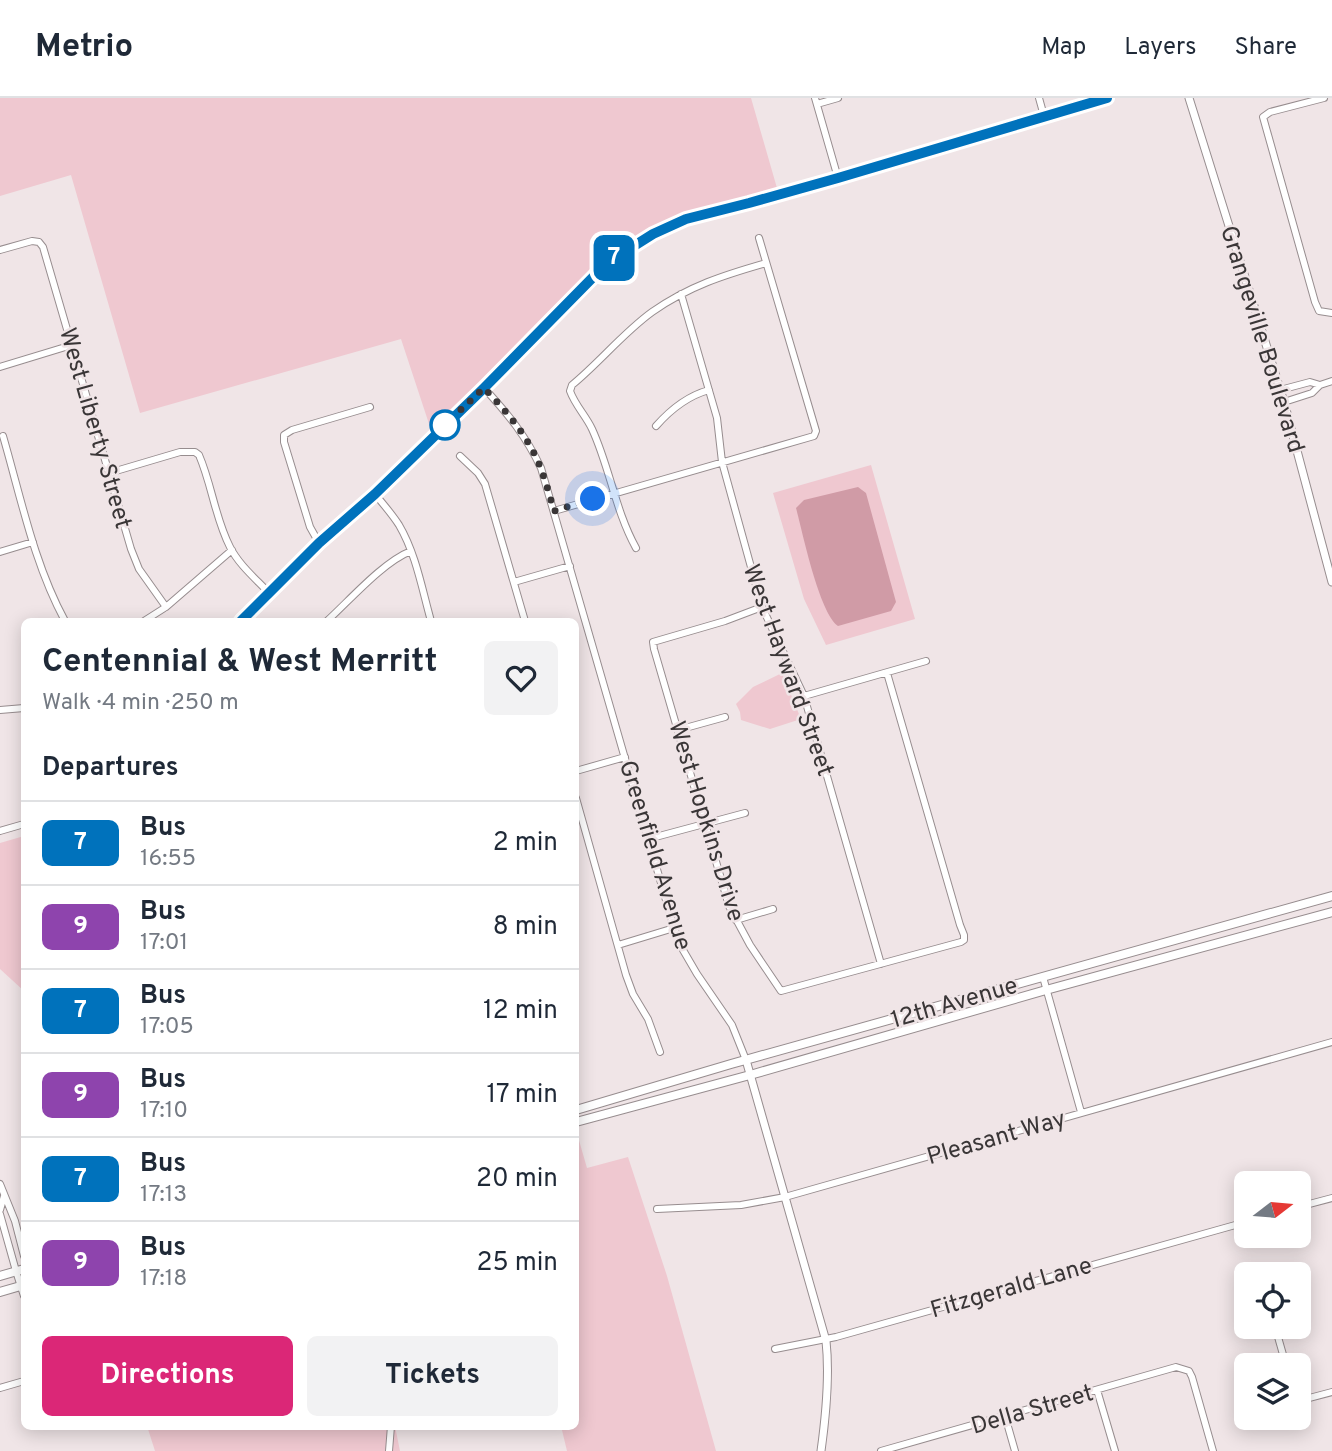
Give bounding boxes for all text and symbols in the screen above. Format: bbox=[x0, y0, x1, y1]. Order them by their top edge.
text: Metrio bbox=[35, 27, 133, 69]
text: Map bbox=[1041, 33, 1086, 63]
text: Layers bbox=[1124, 33, 1196, 63]
text: Share bbox=[1234, 33, 1297, 63]
street label: Grangeville Boulevard bbox=[1212, 222, 1310, 457]
line badge: 7 bbox=[591, 235, 637, 281]
text: 7 bbox=[608, 243, 620, 273]
street label: West Liberty Street bbox=[51, 325, 137, 532]
unlabelled marker bbox=[430, 410, 460, 440]
your location bbox=[575, 481, 610, 516]
street label: West Hayward Street bbox=[735, 561, 839, 781]
button: heart bbox=[484, 641, 558, 715]
text: Centennial & West Merritt bbox=[42, 642, 438, 684]
text: Walk · 4 min · 250 m bbox=[42, 689, 239, 718]
street label: West Hopkins Drive bbox=[660, 718, 750, 925]
text: Departures bbox=[42, 752, 179, 785]
street label: Greenfield Avenue bbox=[611, 757, 697, 954]
text: Bus bbox=[140, 812, 186, 845]
text: 2 min bbox=[493, 827, 558, 860]
text: 7 bbox=[74, 828, 87, 858]
text: 16:55 bbox=[140, 845, 196, 874]
text: Bus bbox=[140, 896, 186, 929]
text: 8 min bbox=[493, 911, 558, 944]
text: 9 bbox=[73, 912, 88, 942]
text: 17:01 bbox=[140, 929, 188, 958]
street label: 12th Avenue bbox=[888, 971, 1021, 1036]
text: Bus bbox=[140, 980, 186, 1013]
text: 12 min bbox=[483, 995, 558, 1028]
text: 7 bbox=[74, 996, 87, 1026]
text: 17:05 bbox=[140, 1013, 194, 1042]
text: Bus bbox=[140, 1064, 186, 1097]
text: 17 min bbox=[486, 1079, 558, 1112]
text: 9 bbox=[73, 1080, 88, 1110]
text: 17:10 bbox=[140, 1097, 188, 1126]
street label: Pleasant Way bbox=[924, 1105, 1069, 1173]
text: Bus bbox=[140, 1148, 186, 1181]
text: 20 min bbox=[476, 1163, 558, 1196]
text: 7 bbox=[74, 1164, 87, 1194]
north arrow bbox=[1234, 1171, 1311, 1248]
map controls bbox=[1234, 1171, 1311, 1430]
text: 17:13 bbox=[140, 1181, 187, 1210]
text: Bus bbox=[140, 1232, 186, 1265]
text: 25 min bbox=[477, 1247, 558, 1280]
text: 9 bbox=[73, 1248, 88, 1278]
street label: Fitzgerald Lane bbox=[927, 1252, 1096, 1326]
button: locate bbox=[1234, 1262, 1311, 1339]
text: 17:18 bbox=[140, 1265, 187, 1294]
button: Directions bbox=[42, 1336, 293, 1416]
button: Tickets bbox=[307, 1336, 558, 1416]
button: layers bbox=[1234, 1353, 1311, 1430]
street label: Della Street bbox=[968, 1379, 1097, 1443]

